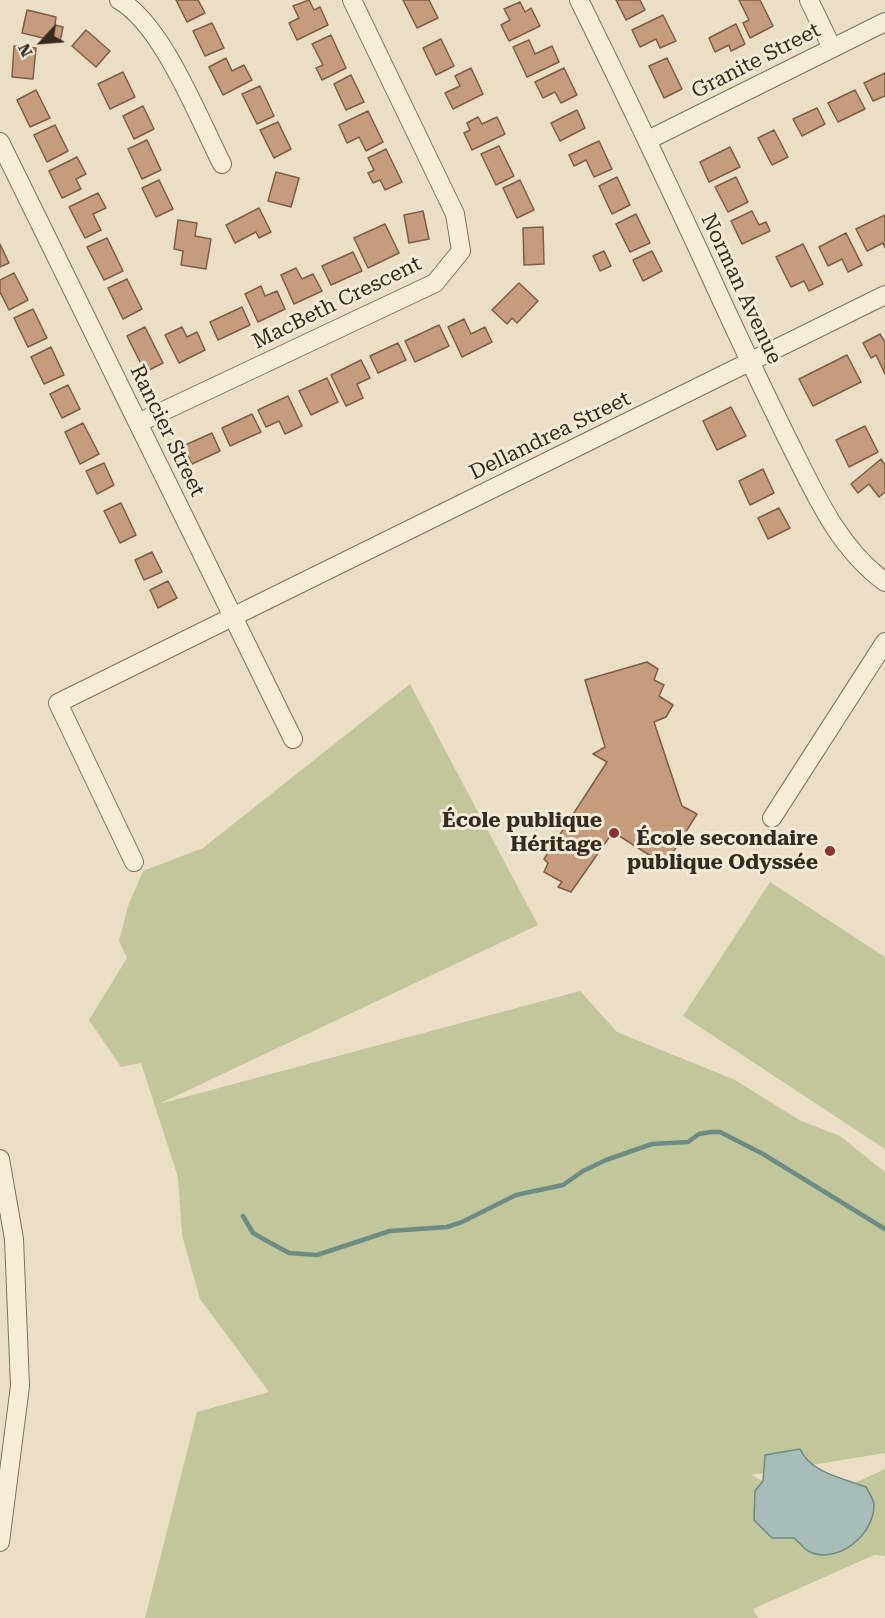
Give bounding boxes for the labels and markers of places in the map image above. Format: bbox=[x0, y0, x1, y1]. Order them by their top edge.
place label: École publique Héritage bbox=[442, 808, 602, 858]
marker: École publique Héritage bbox=[607, 826, 621, 840]
place label: École secondaire publique Odyssée bbox=[627, 826, 818, 876]
marker: École secondaire publique Odyssée bbox=[823, 844, 837, 858]

